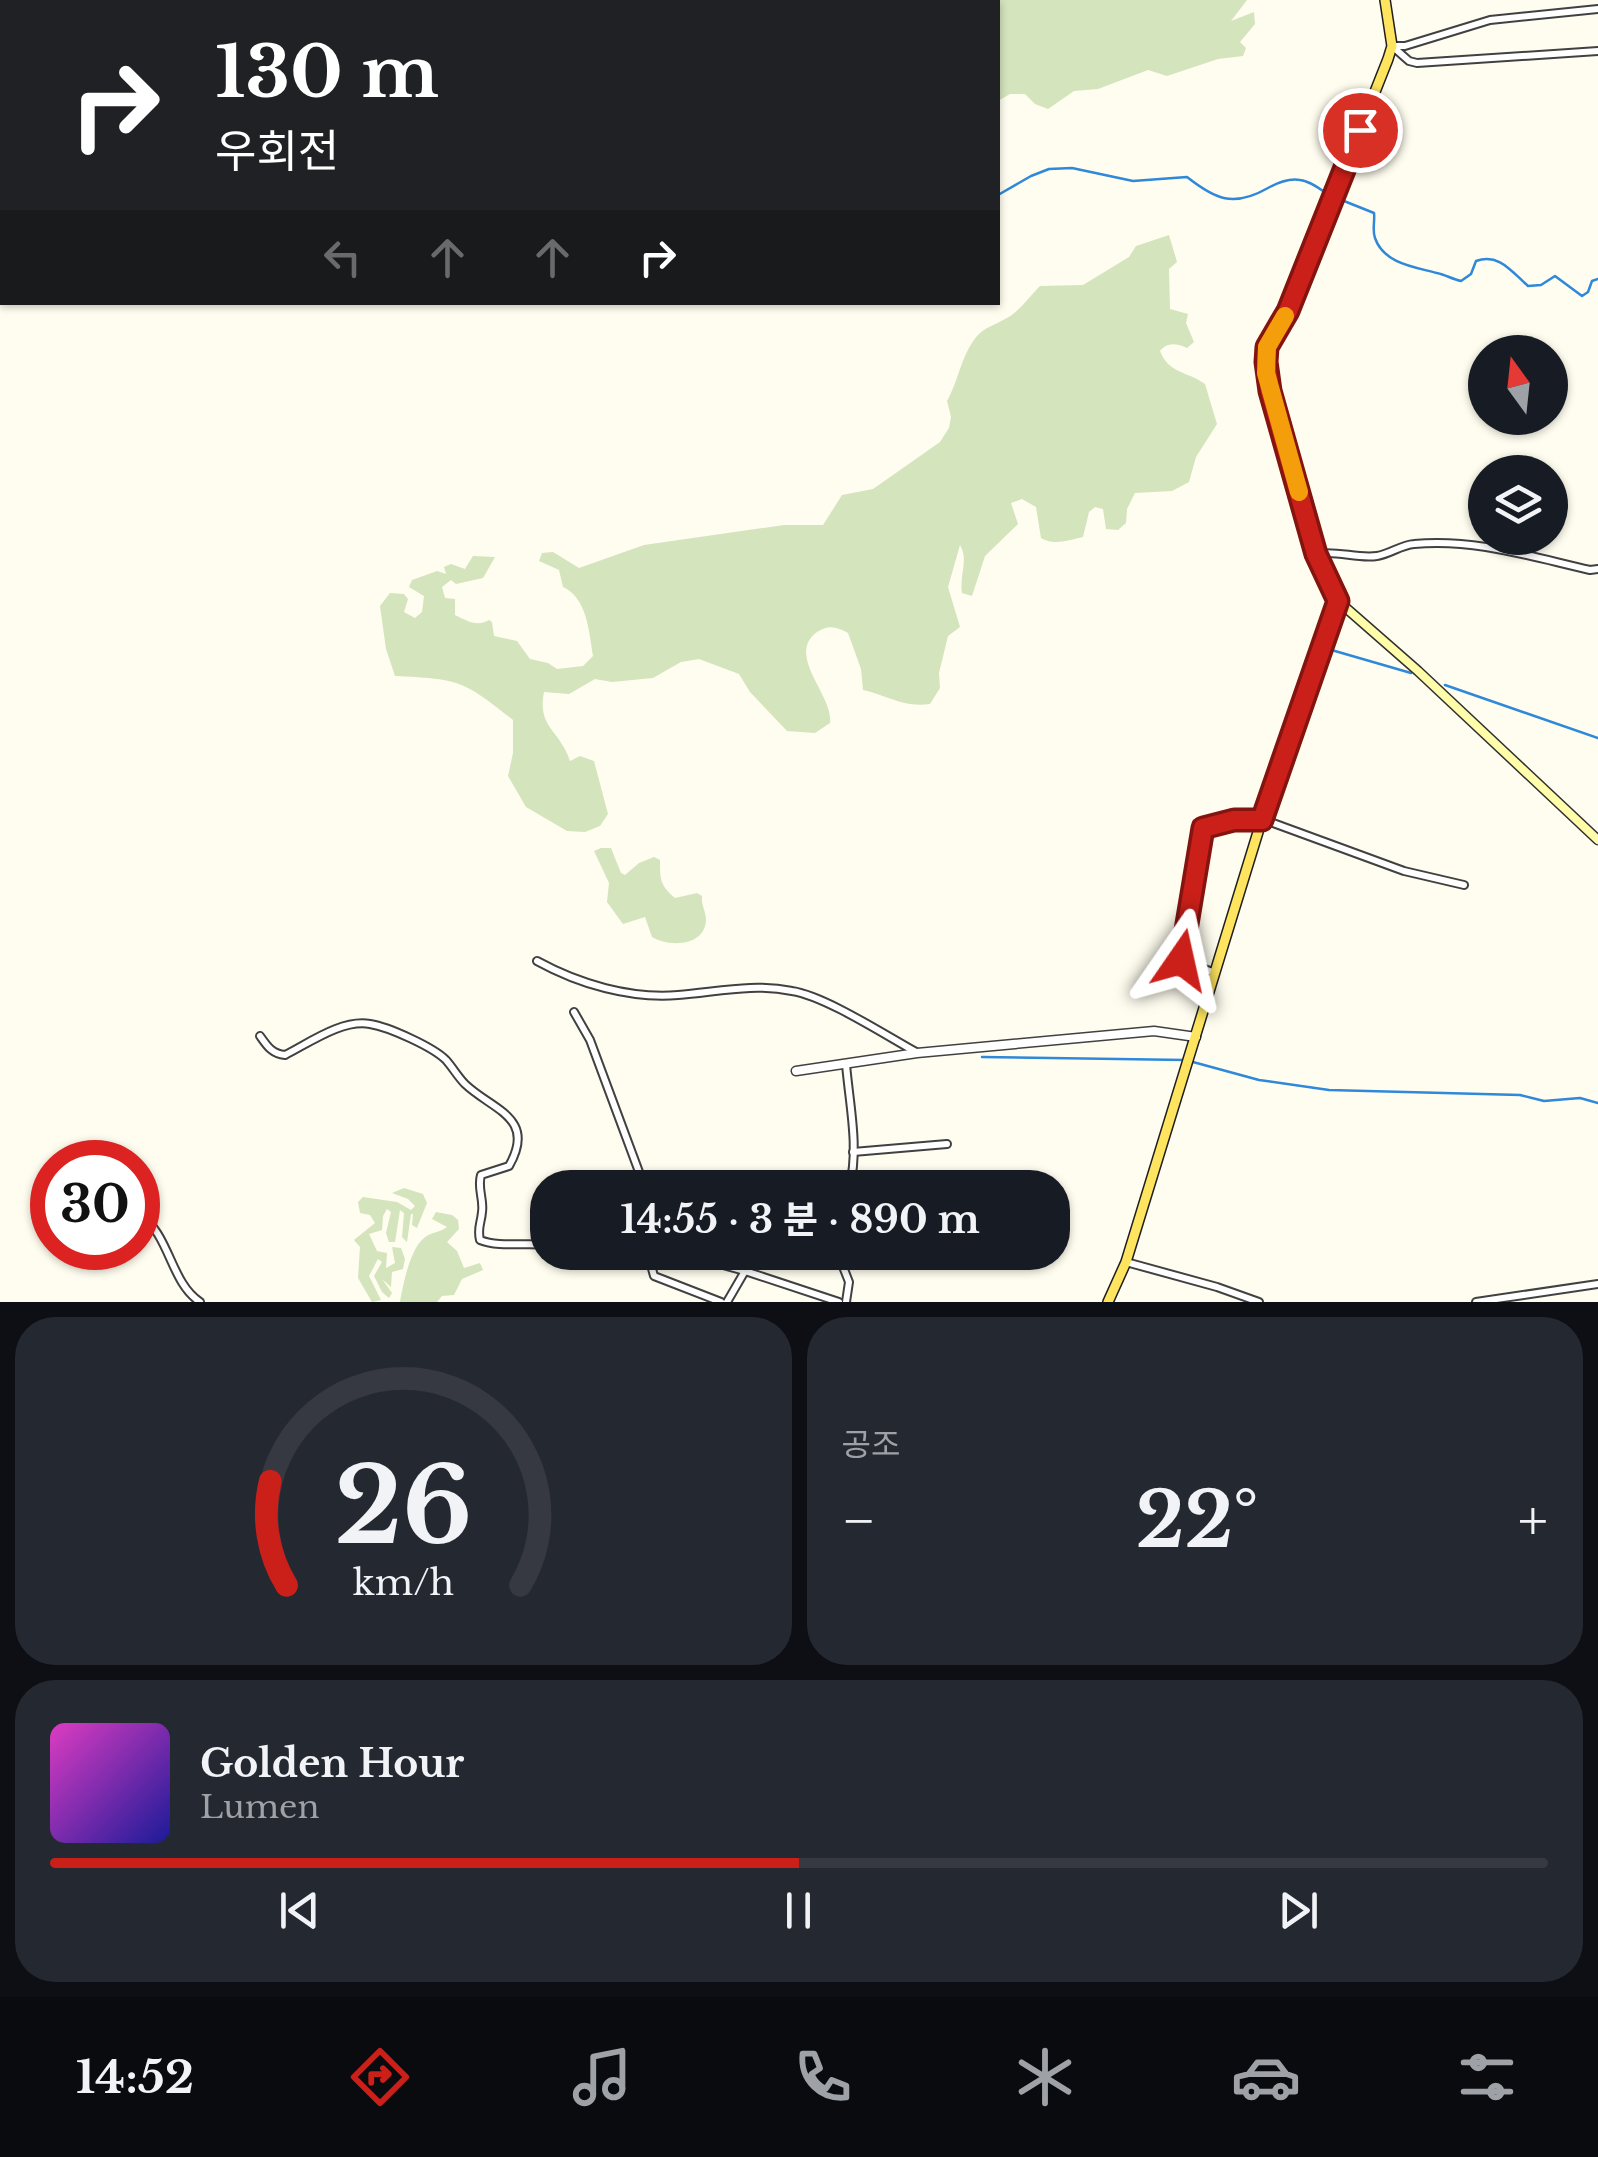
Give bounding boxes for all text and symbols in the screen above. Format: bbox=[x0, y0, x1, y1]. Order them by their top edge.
text: 130 m bbox=[215, 29, 439, 116]
icon: right bbox=[50, 40, 180, 170]
pin bbox=[1318, 88, 1403, 173]
icon: arrive bbox=[1333, 103, 1388, 158]
text: 우회전 bbox=[215, 123, 339, 179]
icon: left bbox=[315, 230, 370, 285]
icon: ahead bbox=[420, 230, 475, 285]
icon: ahead bbox=[525, 230, 580, 285]
icon: right bbox=[630, 230, 685, 285]
north arrow bbox=[1468, 335, 1568, 435]
map controls bbox=[1468, 335, 1568, 555]
button: layers bbox=[1468, 455, 1568, 555]
position arrow bbox=[1129, 908, 1233, 1012]
speed limit sign: 30 bbox=[30, 1140, 160, 1270]
text: 14:55 · 3 분 · 890 m bbox=[620, 1196, 980, 1243]
text: 공조 bbox=[842, 1425, 900, 1465]
text: 26 bbox=[334, 1442, 472, 1571]
text: 22° bbox=[1136, 1474, 1258, 1567]
text: − bbox=[842, 1487, 876, 1555]
text: + bbox=[1518, 1487, 1548, 1555]
text: km/h bbox=[353, 1560, 454, 1605]
text: Golden Hour bbox=[200, 1740, 464, 1787]
text: Lumen bbox=[200, 1787, 319, 1827]
icon: previous bbox=[272, 1883, 327, 1938]
icon: pause bbox=[771, 1883, 826, 1938]
icon: next bbox=[1271, 1883, 1326, 1938]
icon: directions bbox=[345, 2042, 415, 2112]
icon: music bbox=[567, 2042, 637, 2112]
icon: phone bbox=[788, 2042, 858, 2112]
icon: climate bbox=[1010, 2042, 1080, 2112]
icon: car bbox=[1231, 2042, 1301, 2112]
icon: filters bbox=[1452, 2042, 1522, 2112]
text: 14:52 bbox=[76, 2049, 194, 2105]

